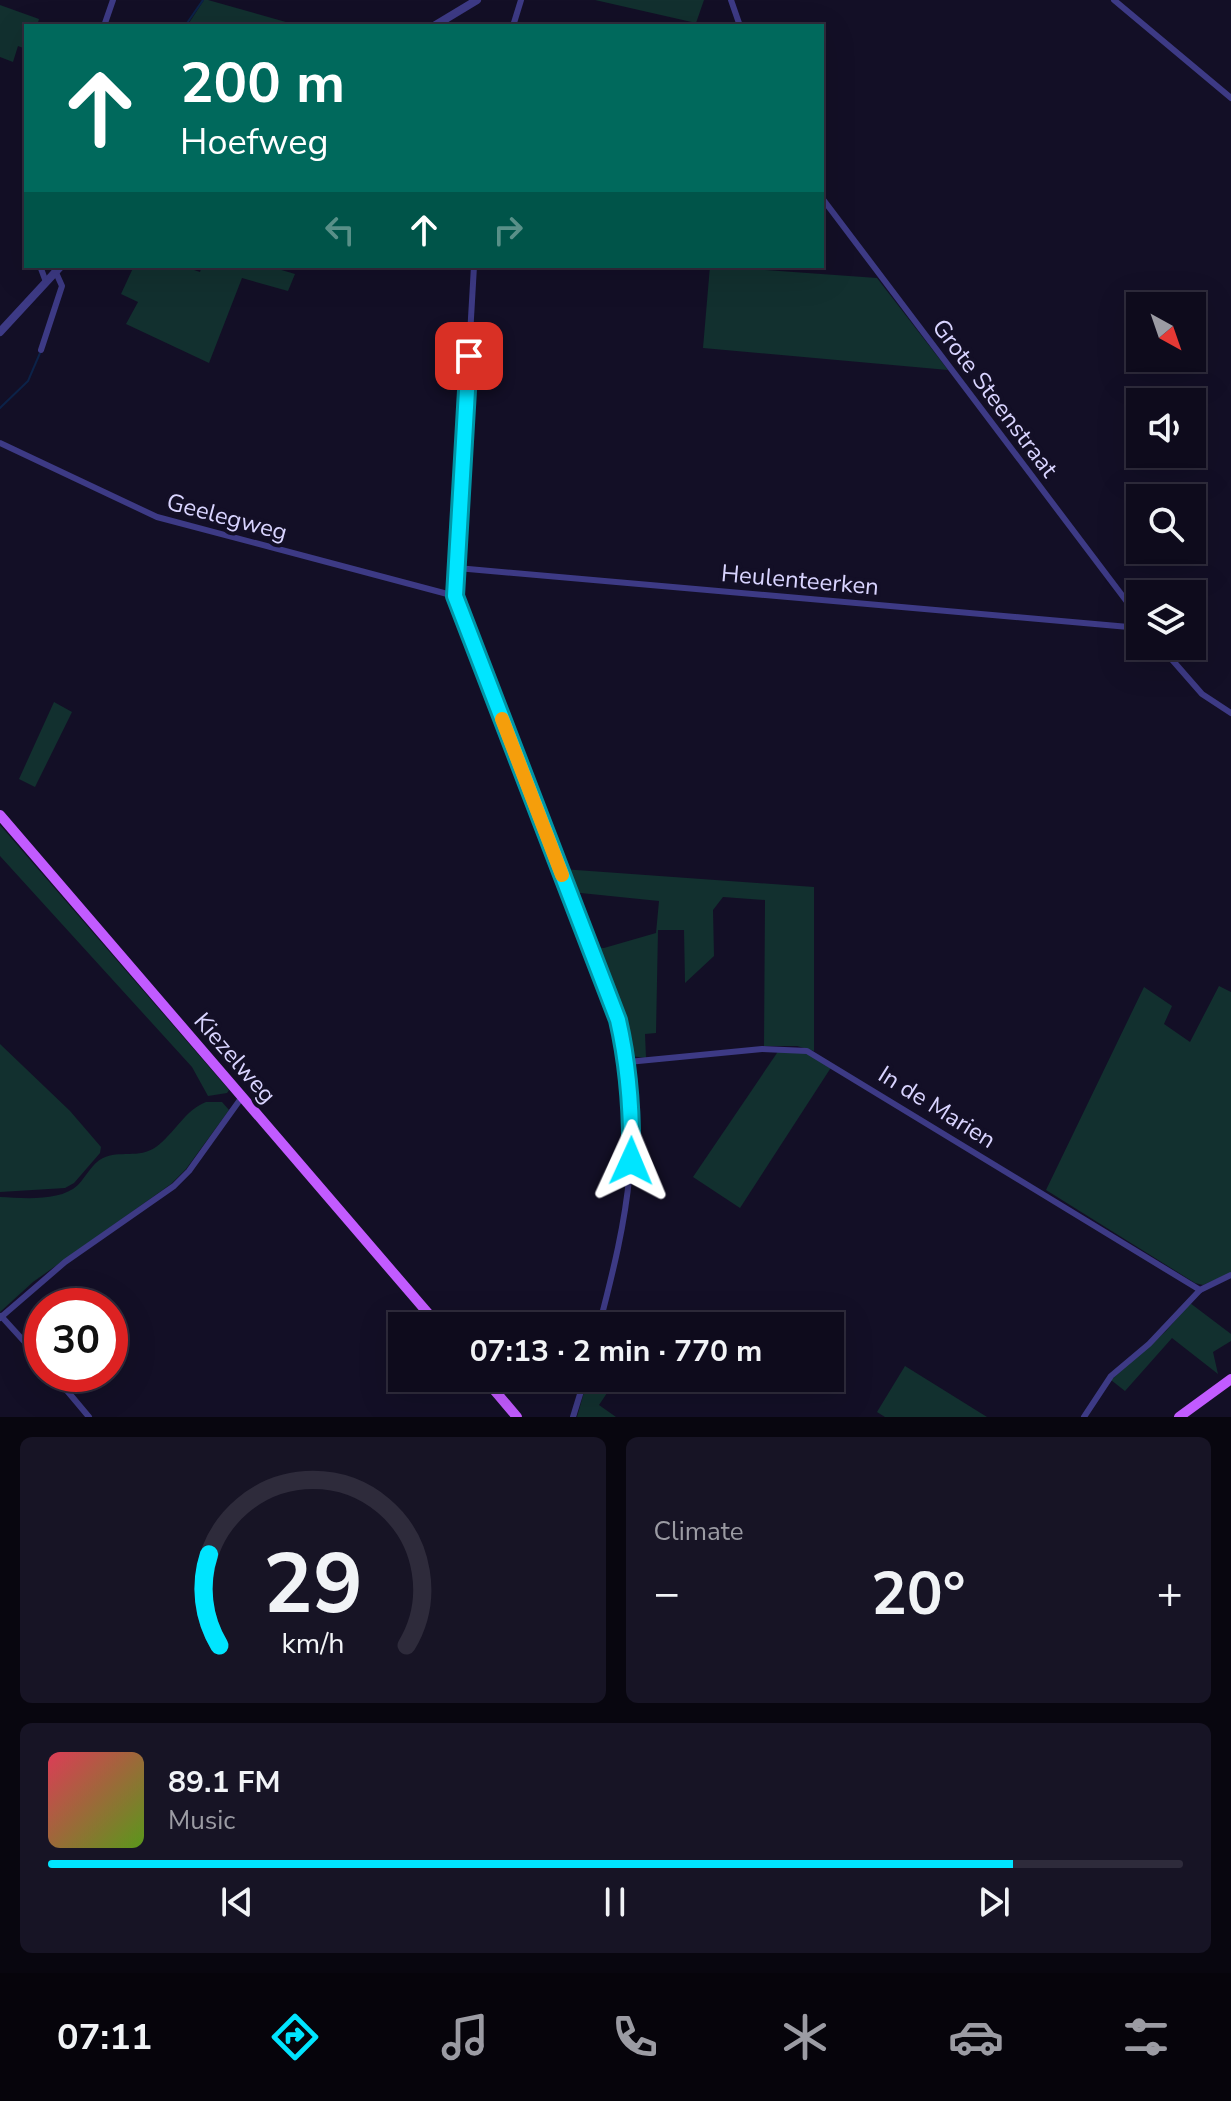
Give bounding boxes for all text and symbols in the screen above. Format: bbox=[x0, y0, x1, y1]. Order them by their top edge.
text: 200 m bbox=[180, 45, 345, 122]
icon: ahead bbox=[48, 56, 152, 160]
text: Hoefweg bbox=[180, 118, 329, 167]
icon: left bbox=[318, 208, 362, 252]
icon: ahead bbox=[402, 208, 446, 252]
icon: right bbox=[486, 208, 530, 252]
north arrow bbox=[1126, 292, 1206, 372]
map controls bbox=[1126, 292, 1206, 660]
street label: Grote Steenstraat bbox=[925, 312, 1065, 484]
pin bbox=[435, 322, 503, 390]
icon: arrive bbox=[447, 334, 491, 378]
button: sound bbox=[1126, 388, 1206, 468]
button: search bbox=[1126, 484, 1206, 564]
street label: Geelegweg bbox=[163, 486, 291, 548]
street label: Heulenteerken bbox=[720, 557, 880, 603]
button: layers bbox=[1126, 580, 1206, 660]
street label: Kiezelweg bbox=[187, 1006, 283, 1110]
street label: In de Marien bbox=[872, 1058, 1002, 1156]
position arrow bbox=[589, 1119, 673, 1203]
speed limit sign: 30 bbox=[24, 1288, 128, 1392]
text: 07:13 · 2 min · 770 m bbox=[470, 1331, 762, 1372]
text: Climate bbox=[654, 1514, 744, 1549]
text: 29 bbox=[263, 1528, 363, 1641]
text: 20° bbox=[871, 1553, 966, 1635]
text: − bbox=[654, 1564, 680, 1624]
text: + bbox=[1157, 1564, 1183, 1624]
text: km/h bbox=[281, 1624, 344, 1663]
text: 89.1 FM bbox=[168, 1762, 280, 1803]
text: Music bbox=[168, 1803, 235, 1838]
icon: previous bbox=[215, 1880, 259, 1924]
icon: pause bbox=[593, 1880, 637, 1924]
icon: next bbox=[972, 1880, 1016, 1924]
icon: directions bbox=[267, 2009, 323, 2065]
icon: music bbox=[437, 2009, 493, 2065]
icon: phone bbox=[607, 2009, 663, 2065]
icon: climate bbox=[777, 2009, 833, 2065]
icon: car bbox=[948, 2009, 1004, 2065]
icon: filters bbox=[1118, 2009, 1174, 2065]
text: 07:11 bbox=[57, 2013, 152, 2062]

